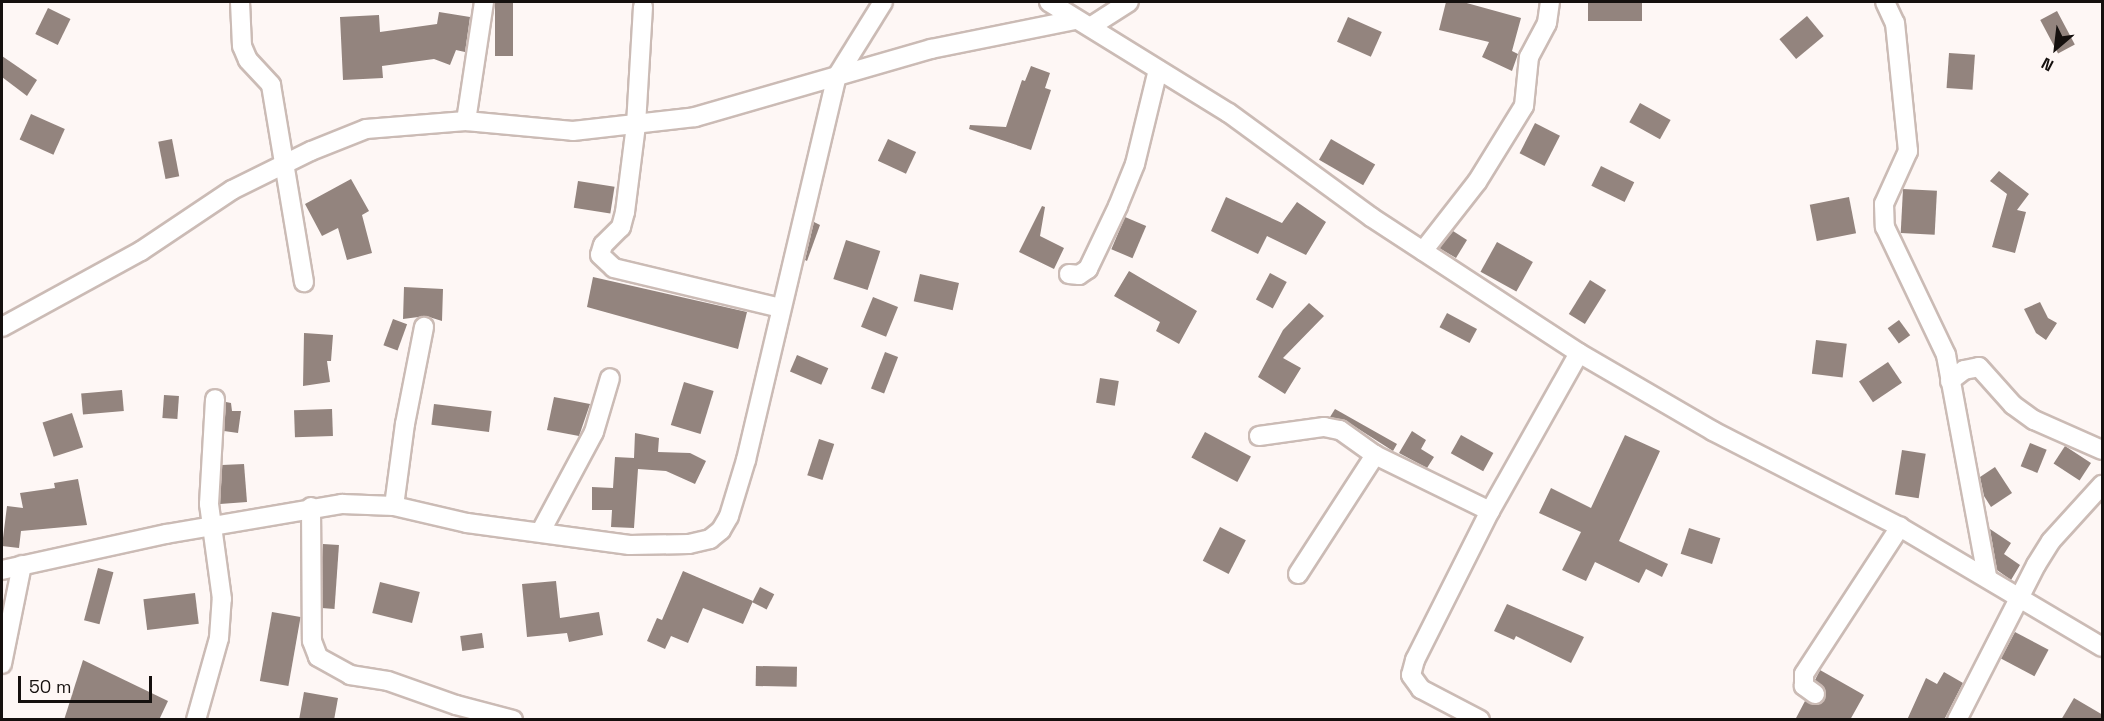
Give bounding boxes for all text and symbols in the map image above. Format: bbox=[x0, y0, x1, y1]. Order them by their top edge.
north arrow bbox=[2026, 18, 2086, 78]
text: N bbox=[2038, 53, 2057, 76]
scale bar bbox=[21, 664, 154, 702]
text: 50 m bbox=[29, 675, 71, 698]

